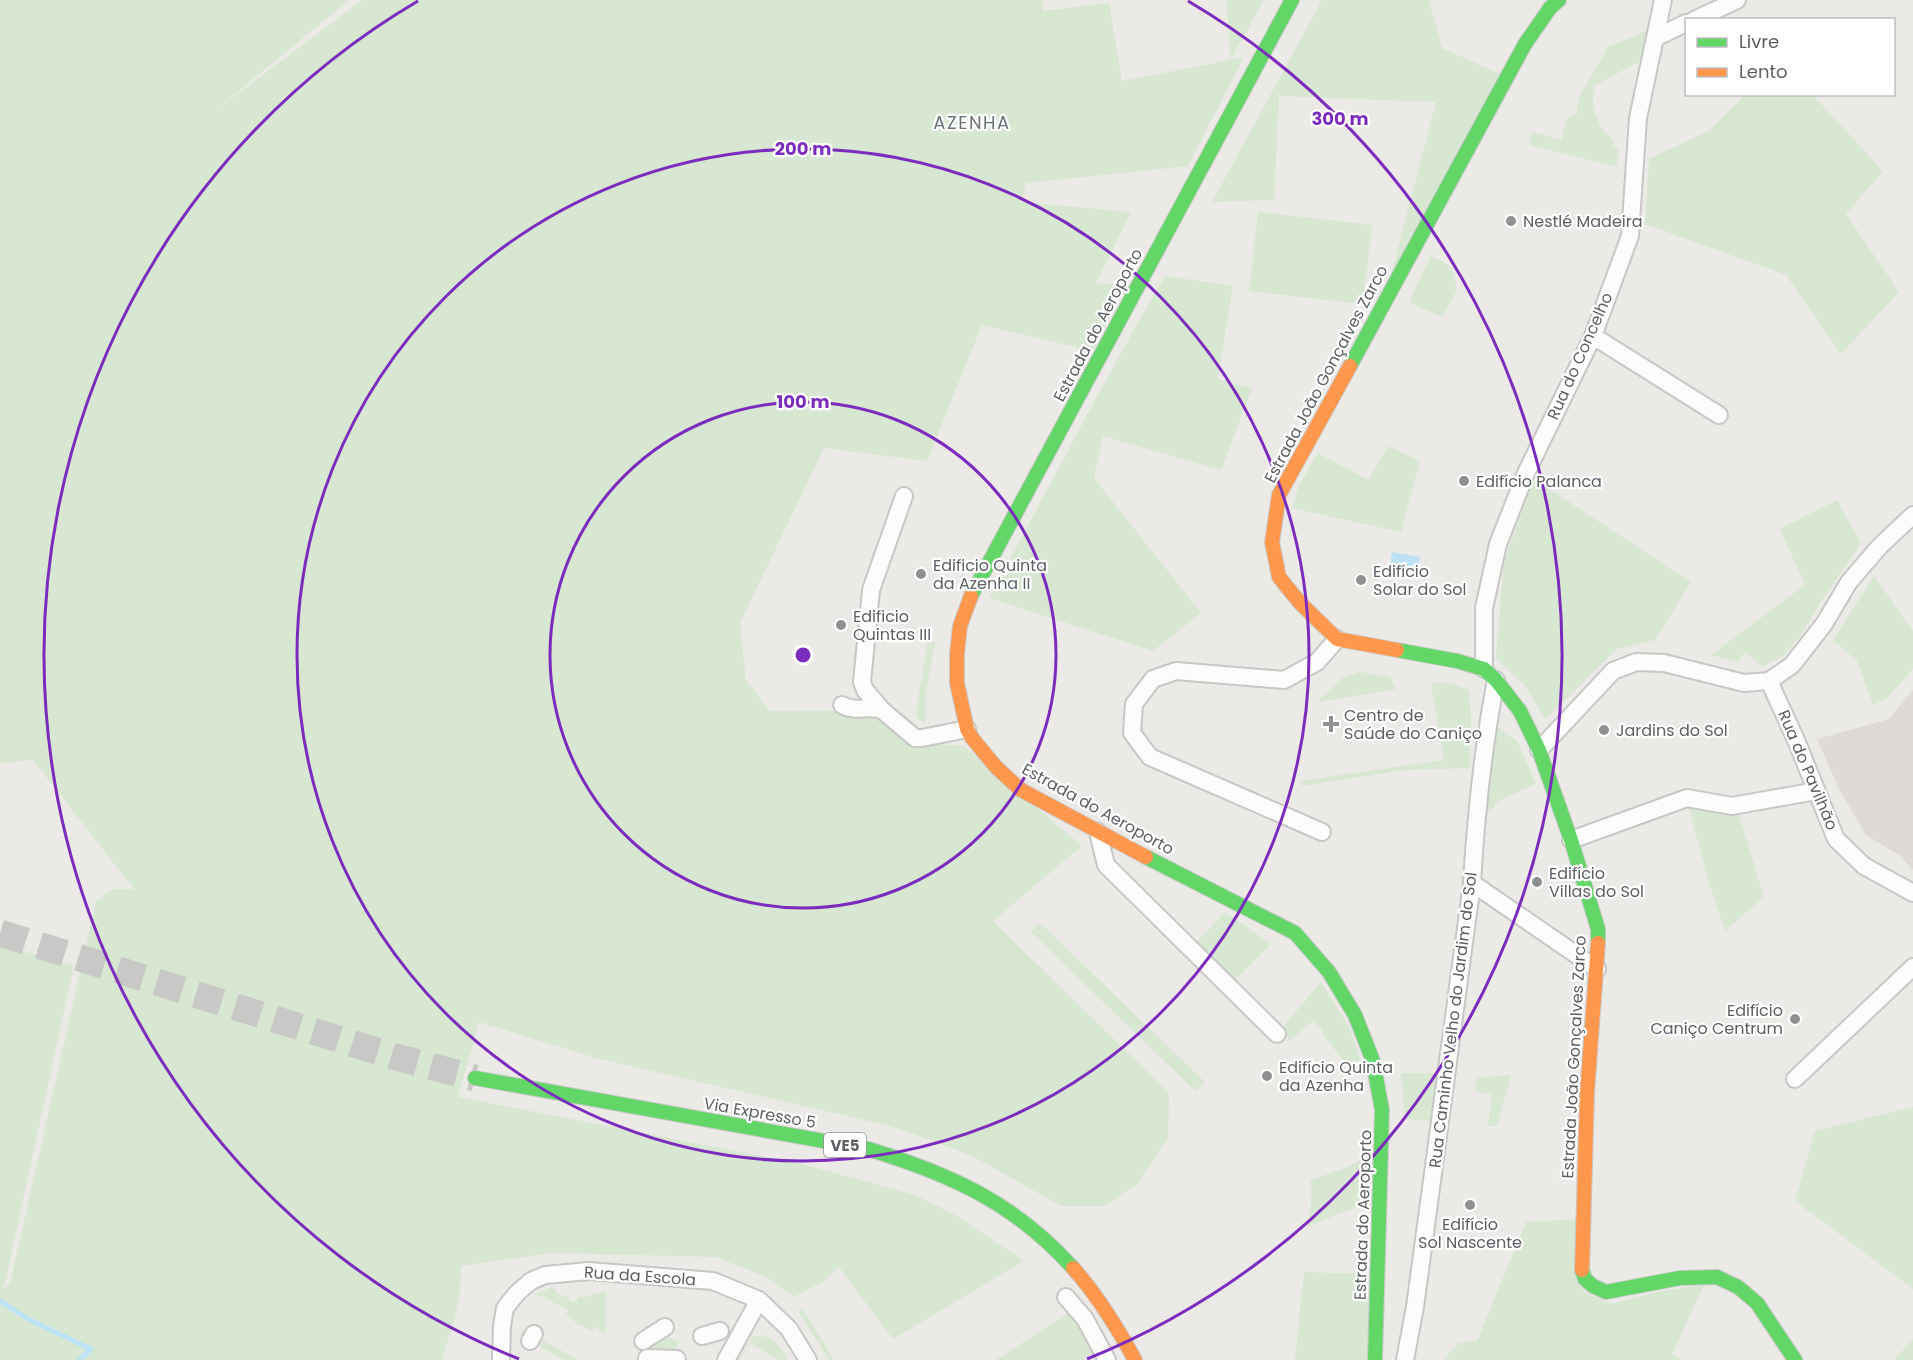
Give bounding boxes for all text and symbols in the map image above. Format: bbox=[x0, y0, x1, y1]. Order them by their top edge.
legend bbox=[1685, 18, 1895, 96]
text: Livre bbox=[1739, 29, 1779, 54]
text: Lento bbox=[1739, 59, 1788, 84]
text: 300 m bbox=[1311, 106, 1369, 131]
district label: AZENHA bbox=[933, 110, 1011, 135]
text: 200 m bbox=[775, 136, 831, 161]
place label: Nestlé Madeira bbox=[1523, 210, 1643, 233]
marker: Nestlé Madeira bbox=[1504, 214, 1518, 228]
street label: Estrada do Aeroporto bbox=[1048, 244, 1148, 406]
street label: Estrada João Gonçalves Zarco bbox=[1259, 261, 1393, 487]
street label: Rua do Concelho bbox=[1542, 289, 1618, 423]
text: 100 m bbox=[776, 389, 830, 414]
place label: Edifício Palanca bbox=[1476, 470, 1602, 493]
marker: Edifício Palanca bbox=[1457, 474, 1471, 488]
place label: Edificio Quinta da Azenha II bbox=[933, 554, 1047, 595]
place label: Edifício Solar do Sol bbox=[1373, 560, 1467, 601]
marker: Edificio Quinta da Azenha II bbox=[914, 567, 928, 581]
marker: Edifício Solar do Sol bbox=[1354, 573, 1368, 587]
place label: Edificio Quintas III bbox=[853, 605, 931, 646]
marker: Edificio Quintas III bbox=[834, 618, 848, 632]
centre of rings bbox=[793, 645, 813, 665]
place label: Centro de Saúde do Caniço bbox=[1344, 704, 1482, 745]
street label: Rua do Pavilhão bbox=[1772, 706, 1844, 834]
marker: Centro de Saúde do Caniço bbox=[1322, 715, 1340, 733]
place label: Jardins do Sol bbox=[1616, 719, 1728, 742]
marker: Jardins do Sol bbox=[1597, 723, 1611, 737]
street label: Estrada do Aeroporto bbox=[1018, 758, 1178, 860]
place label: Edifício Villas do Sol bbox=[1549, 862, 1644, 903]
street label: Rua Caminho Velho do Jardim do Sol bbox=[1423, 871, 1483, 1169]
marker: Edifício Villas do Sol bbox=[1530, 875, 1544, 889]
street label: Estrada João Gonçalves Zarco bbox=[1556, 935, 1592, 1179]
place label: Edifício Caniço Centrum bbox=[1650, 999, 1783, 1040]
marker: Edifício Caniço Centrum bbox=[1788, 1012, 1802, 1026]
place label: Edifício Quinta da Azenha bbox=[1279, 1056, 1393, 1097]
marker: Edifício Quinta da Azenha bbox=[1260, 1069, 1274, 1083]
street label: Via Expresso 5 bbox=[702, 1092, 818, 1134]
street label: Estrada do Aeroporto bbox=[1349, 1129, 1377, 1301]
road number: VE5 bbox=[824, 1133, 866, 1157]
marker: Edifício Sol Nascente bbox=[1463, 1198, 1477, 1212]
place label: Edifício Sol Nascente bbox=[1418, 1213, 1522, 1254]
street label: Rua da Escola bbox=[583, 1261, 697, 1291]

